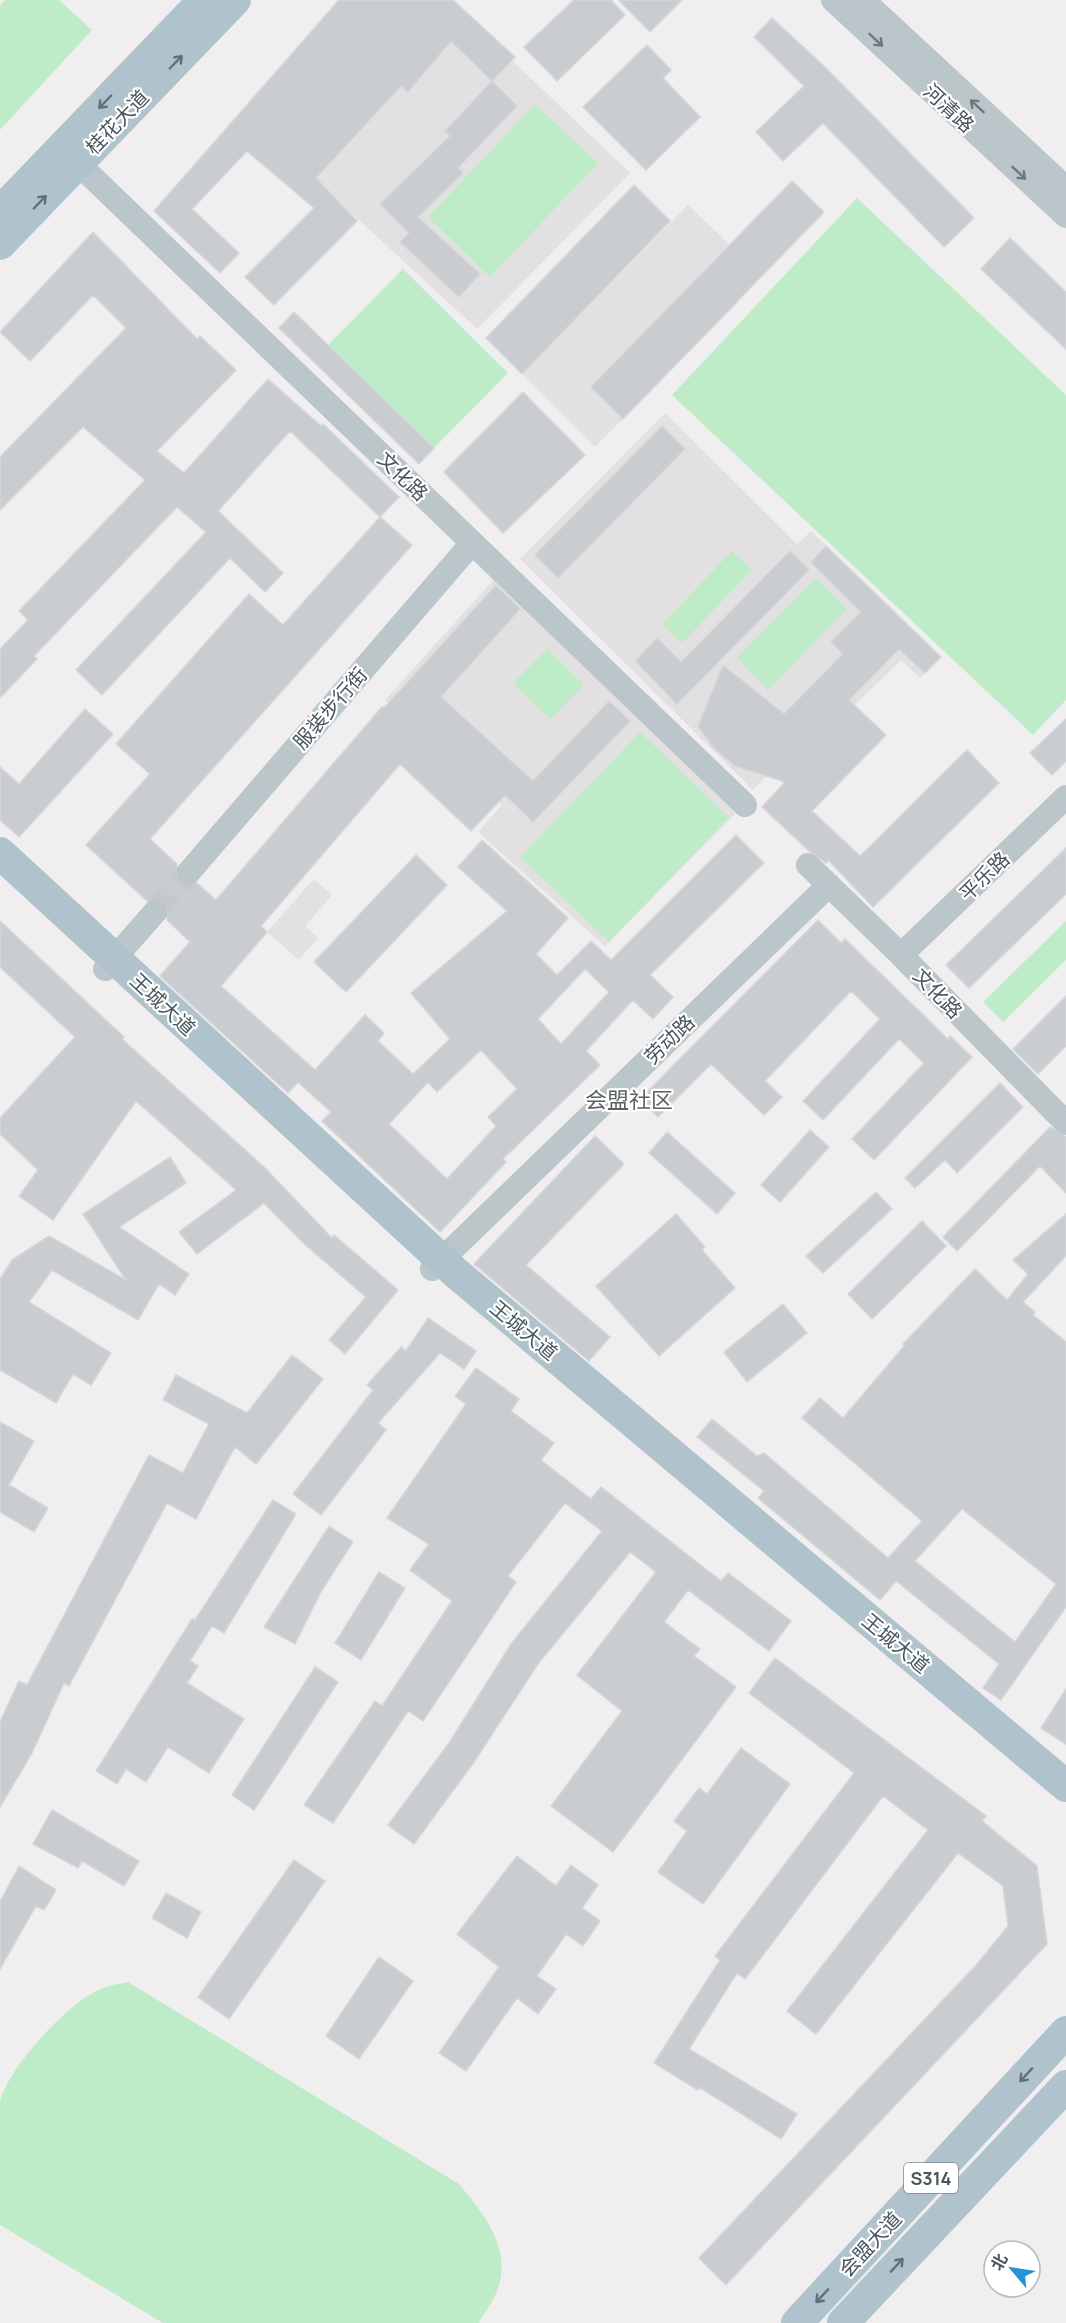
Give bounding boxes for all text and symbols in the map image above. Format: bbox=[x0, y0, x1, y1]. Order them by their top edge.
one-way arrow bbox=[868, 33, 883, 47]
one-way arrow bbox=[168, 54, 183, 69]
street label: 河清路 bbox=[918, 78, 980, 138]
street label: 桂花大道 bbox=[80, 84, 154, 160]
one-way arrow bbox=[97, 95, 112, 110]
one-way arrow bbox=[970, 99, 985, 113]
one-way arrow bbox=[1011, 165, 1026, 180]
one-way arrow bbox=[33, 195, 47, 210]
street label: 文化路 bbox=[372, 445, 434, 507]
street label: 服装步行街 bbox=[287, 661, 373, 755]
street label: 平乐路 bbox=[953, 845, 1015, 907]
street label: 文化路 bbox=[907, 962, 969, 1024]
street label: 王城大道 bbox=[125, 967, 201, 1041]
street label: 劳动路 bbox=[638, 1008, 700, 1070]
district label: 会盟社区 bbox=[585, 1085, 673, 1115]
street label: 王城大道 bbox=[485, 1294, 563, 1366]
street label: 王城大道 bbox=[857, 1607, 935, 1679]
one-way arrow bbox=[1019, 2068, 1033, 2083]
road number: S314 bbox=[904, 2163, 958, 2193]
street label: 会盟大道 bbox=[833, 2206, 907, 2282]
north arrow bbox=[982, 2239, 1042, 2299]
text: 北 bbox=[985, 2249, 1012, 2274]
one-way arrow bbox=[890, 2258, 904, 2273]
one-way arrow bbox=[815, 2288, 830, 2303]

